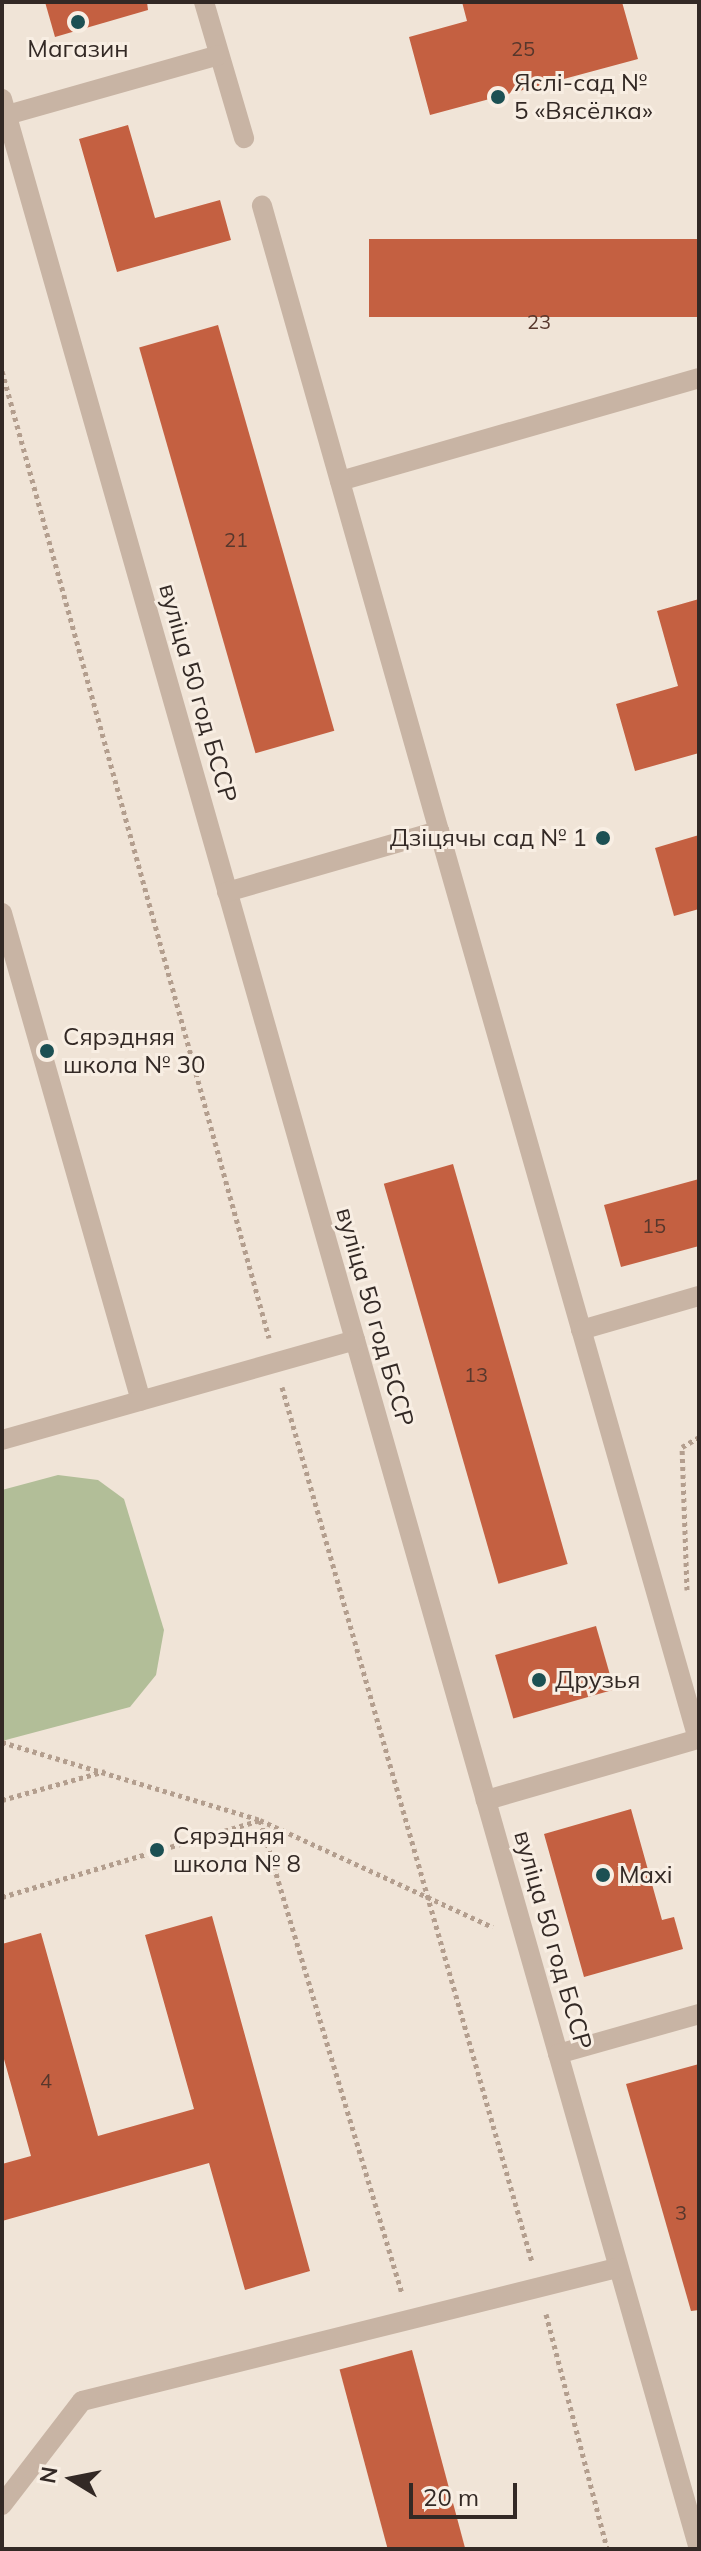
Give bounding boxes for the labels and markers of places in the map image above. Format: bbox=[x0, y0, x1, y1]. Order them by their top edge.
marker: Магазин bbox=[69, 13, 87, 31]
place label: Магазин bbox=[27, 35, 129, 63]
place label: Яслі-сад № 5 «Вясёлка» bbox=[514, 69, 653, 125]
marker: Яслі-сад № 5 «Вясёлка» bbox=[489, 88, 507, 106]
place label: Дзіцячы сад № 1 bbox=[390, 824, 587, 852]
marker: Дзіцячы сад № 1 bbox=[594, 829, 612, 847]
place label: Сярэдняя школа № 30 bbox=[63, 1023, 205, 1079]
marker: Сярэдняя школа № 30 bbox=[38, 1042, 56, 1060]
place label: Друзья bbox=[555, 1666, 640, 1694]
marker: Друзья bbox=[530, 1671, 548, 1689]
place label: Сярэдняя школа № 8 bbox=[173, 1822, 301, 1878]
marker: Сярэдняя школа № 8 bbox=[148, 1841, 166, 1859]
place label: Maxi bbox=[619, 1861, 673, 1889]
marker: Maxi bbox=[594, 1866, 612, 1884]

